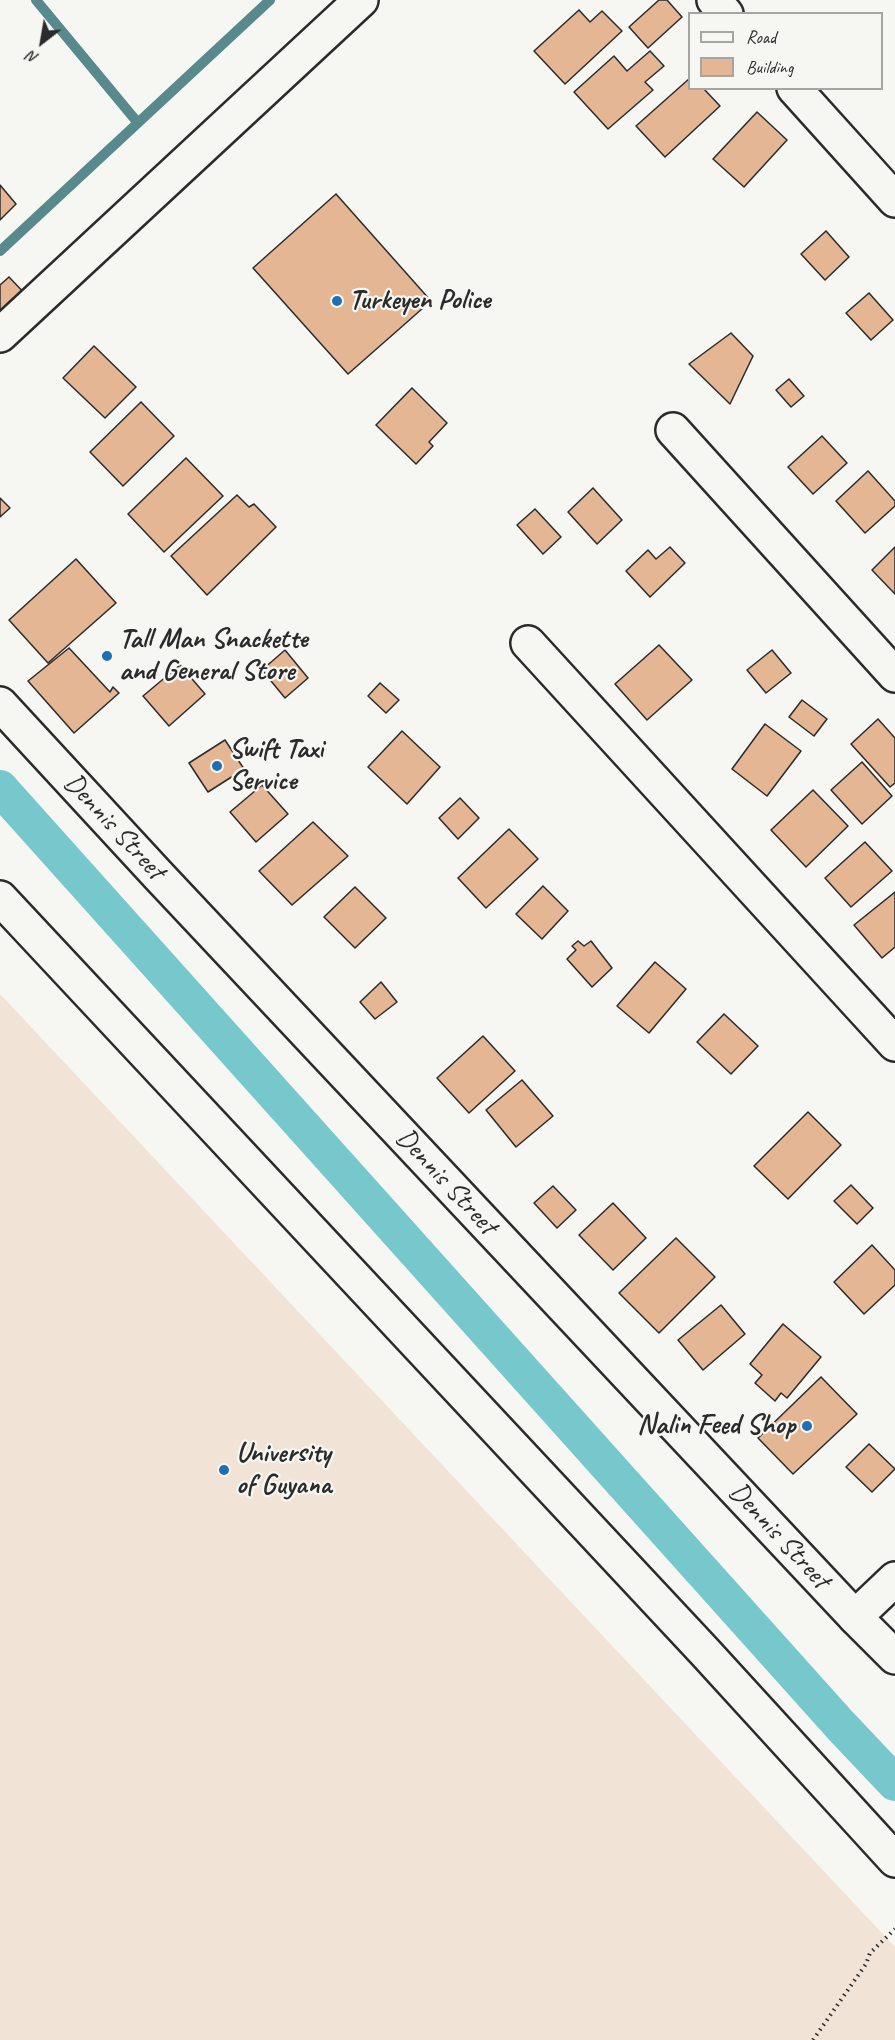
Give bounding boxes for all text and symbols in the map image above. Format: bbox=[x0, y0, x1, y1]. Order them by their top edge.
north arrow bbox=[12, 12, 72, 72]
legend bbox=[688, 12, 883, 90]
text: Road bbox=[746, 26, 776, 48]
text: N bbox=[23, 46, 42, 69]
text: Building bbox=[746, 56, 793, 78]
place label: Turkeyen Police bbox=[349, 284, 490, 318]
marker: Turkeyen Police bbox=[330, 294, 344, 308]
place label: Tall Man Snackette and General Store bbox=[119, 623, 307, 689]
marker: Tall Man Snackette and General Store bbox=[100, 649, 114, 663]
place label: Swift Taxi Service bbox=[229, 733, 323, 799]
marker: Swift Taxi Service bbox=[210, 759, 224, 773]
street label: Dennis Street bbox=[56, 767, 172, 887]
street label: Dennis Street bbox=[388, 1122, 504, 1242]
place label: Nalin Feed Shop bbox=[637, 1409, 795, 1443]
marker: Nalin Feed Shop bbox=[800, 1419, 814, 1433]
place label: University of Guyana bbox=[236, 1437, 331, 1503]
marker: University of Guyana bbox=[217, 1463, 231, 1477]
street label: Dennis Street bbox=[721, 1476, 837, 1596]

